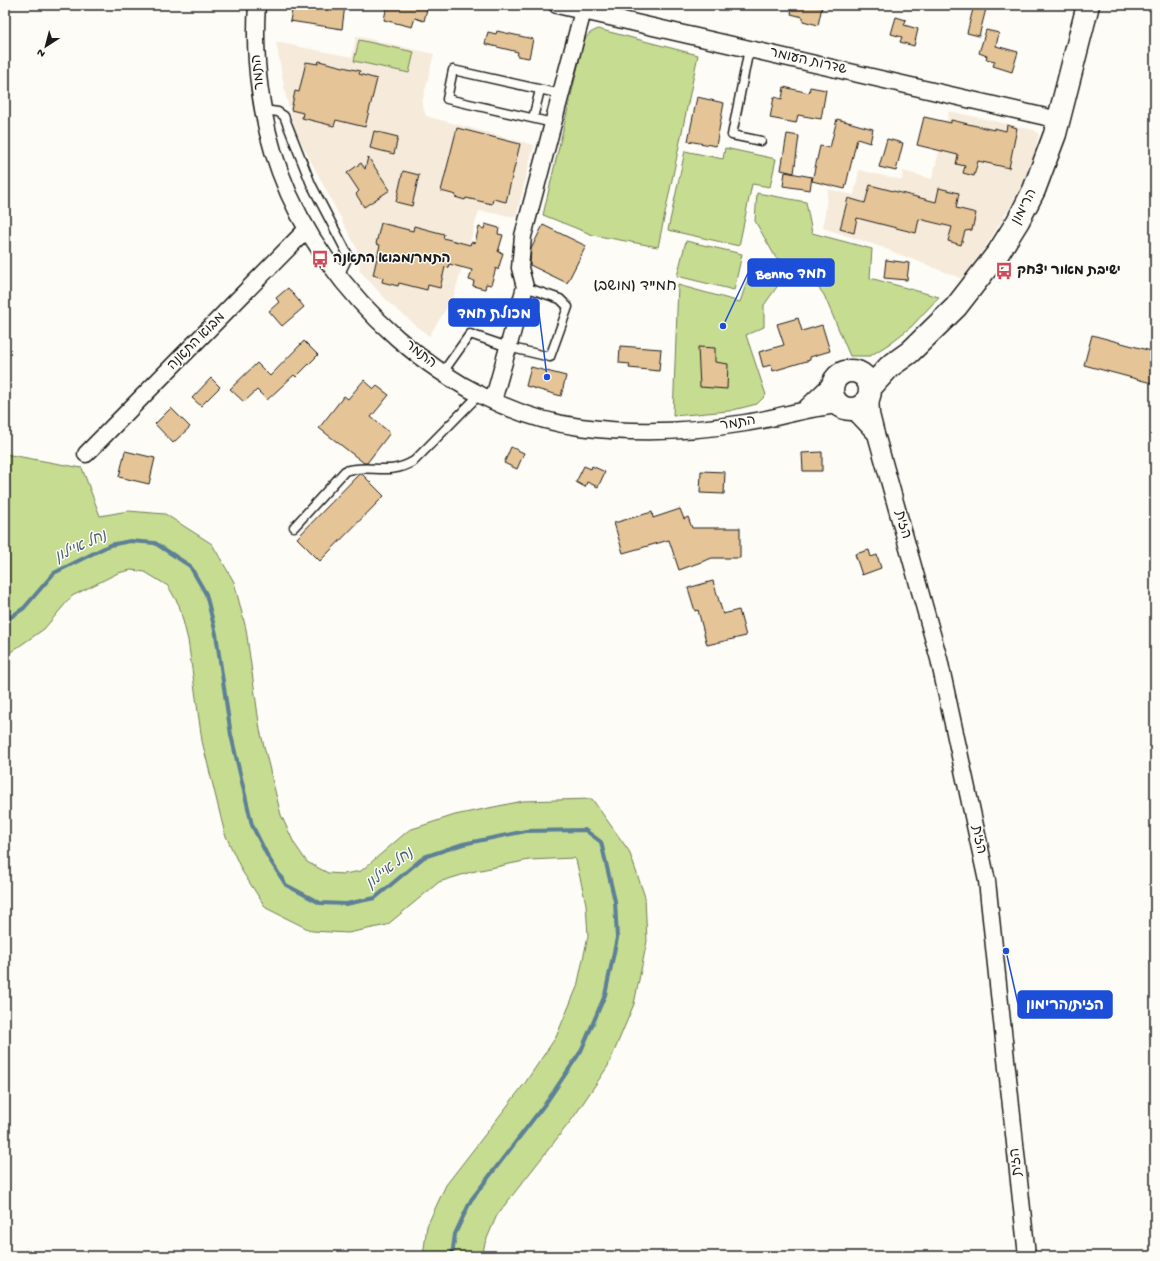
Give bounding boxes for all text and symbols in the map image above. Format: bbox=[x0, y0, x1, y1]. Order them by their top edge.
north arrow bbox=[26, 26, 66, 66]
street label: שדרות העומר bbox=[768, 45, 849, 79]
text: N bbox=[35, 46, 48, 59]
street label: התמר bbox=[249, 53, 269, 91]
street label: הרימון bbox=[1009, 186, 1041, 228]
bus stop icon: התמר/מבוא התאנה bbox=[310, 249, 330, 269]
place label: התמר/מבוא התאנה bbox=[333, 251, 451, 268]
callout: Benno חמד bbox=[748, 259, 834, 286]
bus stop icon: ישיבת מאור יצחק bbox=[994, 261, 1014, 281]
place label: ישיבת מאור יצחק bbox=[1017, 263, 1121, 280]
text: Benno חמד bbox=[755, 266, 826, 284]
district label: חמ"ד (מושב) bbox=[593, 278, 677, 297]
callout: מכולת חמד bbox=[449, 299, 539, 326]
text: מכולת חמד bbox=[457, 305, 531, 324]
street label: מבוא התאנה bbox=[165, 310, 229, 374]
street label: התמר bbox=[401, 337, 439, 373]
street label: התמר bbox=[719, 413, 757, 435]
street label: הזית bbox=[890, 508, 914, 541]
water label: נחל איילון bbox=[52, 526, 111, 567]
street label: הזית bbox=[967, 823, 989, 856]
water label: נחל איילון bbox=[362, 843, 419, 893]
callout: הזית/הרימון bbox=[1018, 991, 1112, 1018]
text: הזית/הרימון bbox=[1026, 997, 1104, 1015]
street label: הזית bbox=[1007, 1147, 1027, 1178]

